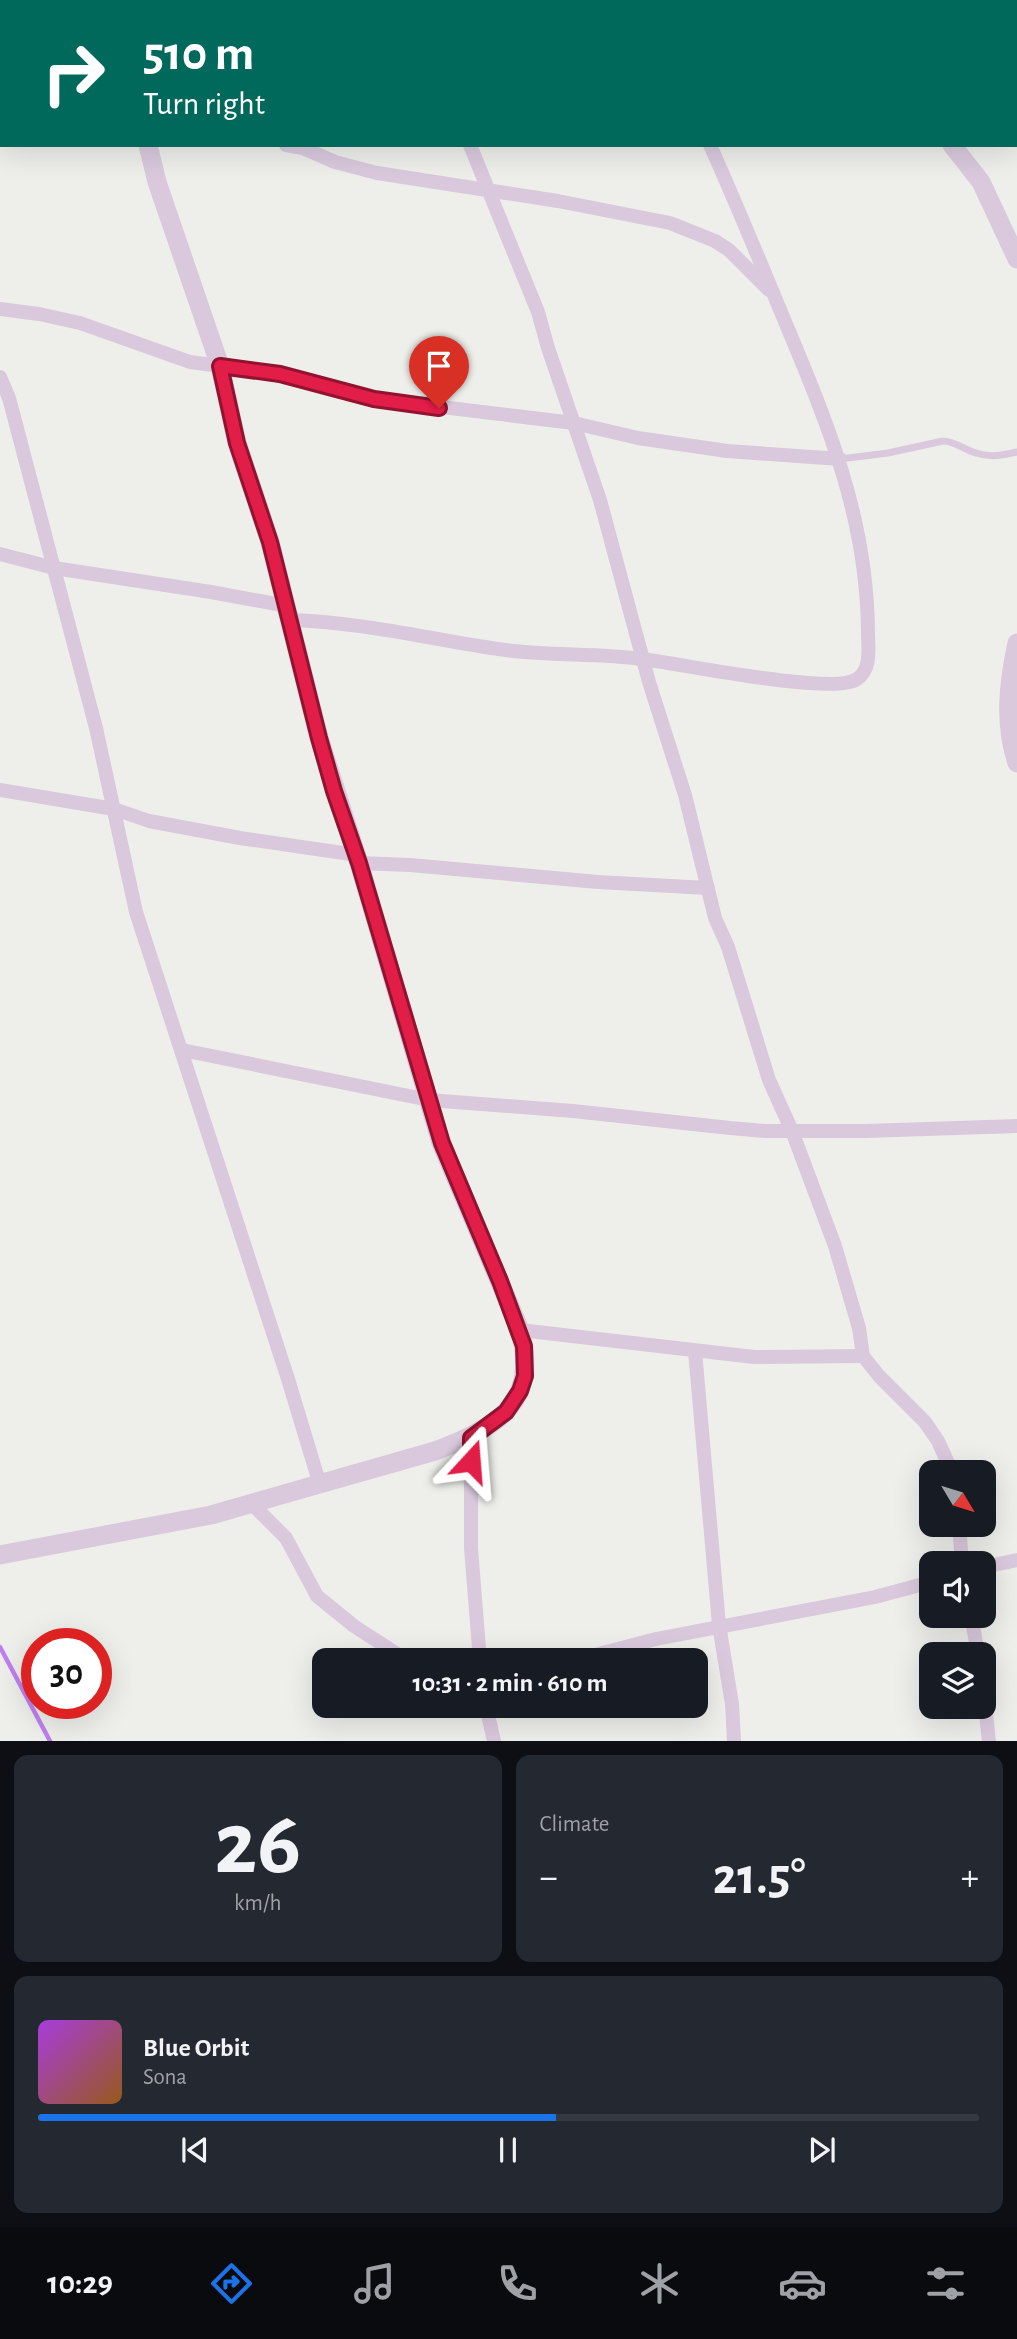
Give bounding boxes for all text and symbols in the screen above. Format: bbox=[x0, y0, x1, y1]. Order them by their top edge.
icon: right bbox=[28, 28, 119, 119]
text: 510 m bbox=[143, 30, 254, 79]
text: Turn right bbox=[143, 88, 265, 120]
pin bbox=[409, 336, 469, 408]
icon: arrive bbox=[420, 347, 458, 385]
position arrow bbox=[434, 1424, 508, 1498]
north arrow bbox=[919, 1460, 996, 1536]
map controls bbox=[919, 1460, 996, 1719]
button: sound bbox=[919, 1551, 996, 1628]
speed limit sign: 30 bbox=[21, 1628, 112, 1719]
button: layers bbox=[919, 1642, 996, 1719]
text: 10:31 · 2 min · 610 m bbox=[412, 1670, 608, 1696]
text: 26 bbox=[214, 1799, 301, 1890]
text: Climate bbox=[540, 1813, 609, 1836]
text: 21.5° bbox=[713, 1851, 806, 1903]
text: − bbox=[540, 1859, 558, 1897]
text: + bbox=[961, 1859, 979, 1897]
text: km/h bbox=[234, 1892, 281, 1915]
text: Blue Orbit bbox=[143, 2035, 249, 2061]
text: Sona bbox=[143, 2066, 187, 2089]
icon: previous bbox=[176, 2131, 214, 2169]
icon: pause bbox=[489, 2131, 527, 2169]
icon: next bbox=[803, 2131, 841, 2169]
icon: directions bbox=[207, 2259, 256, 2308]
icon: music bbox=[350, 2259, 399, 2308]
icon: phone bbox=[493, 2259, 542, 2308]
icon: climate bbox=[635, 2259, 684, 2308]
icon: car bbox=[778, 2259, 827, 2308]
icon: filters bbox=[921, 2259, 970, 2308]
text: 10:29 bbox=[47, 2267, 113, 2299]

